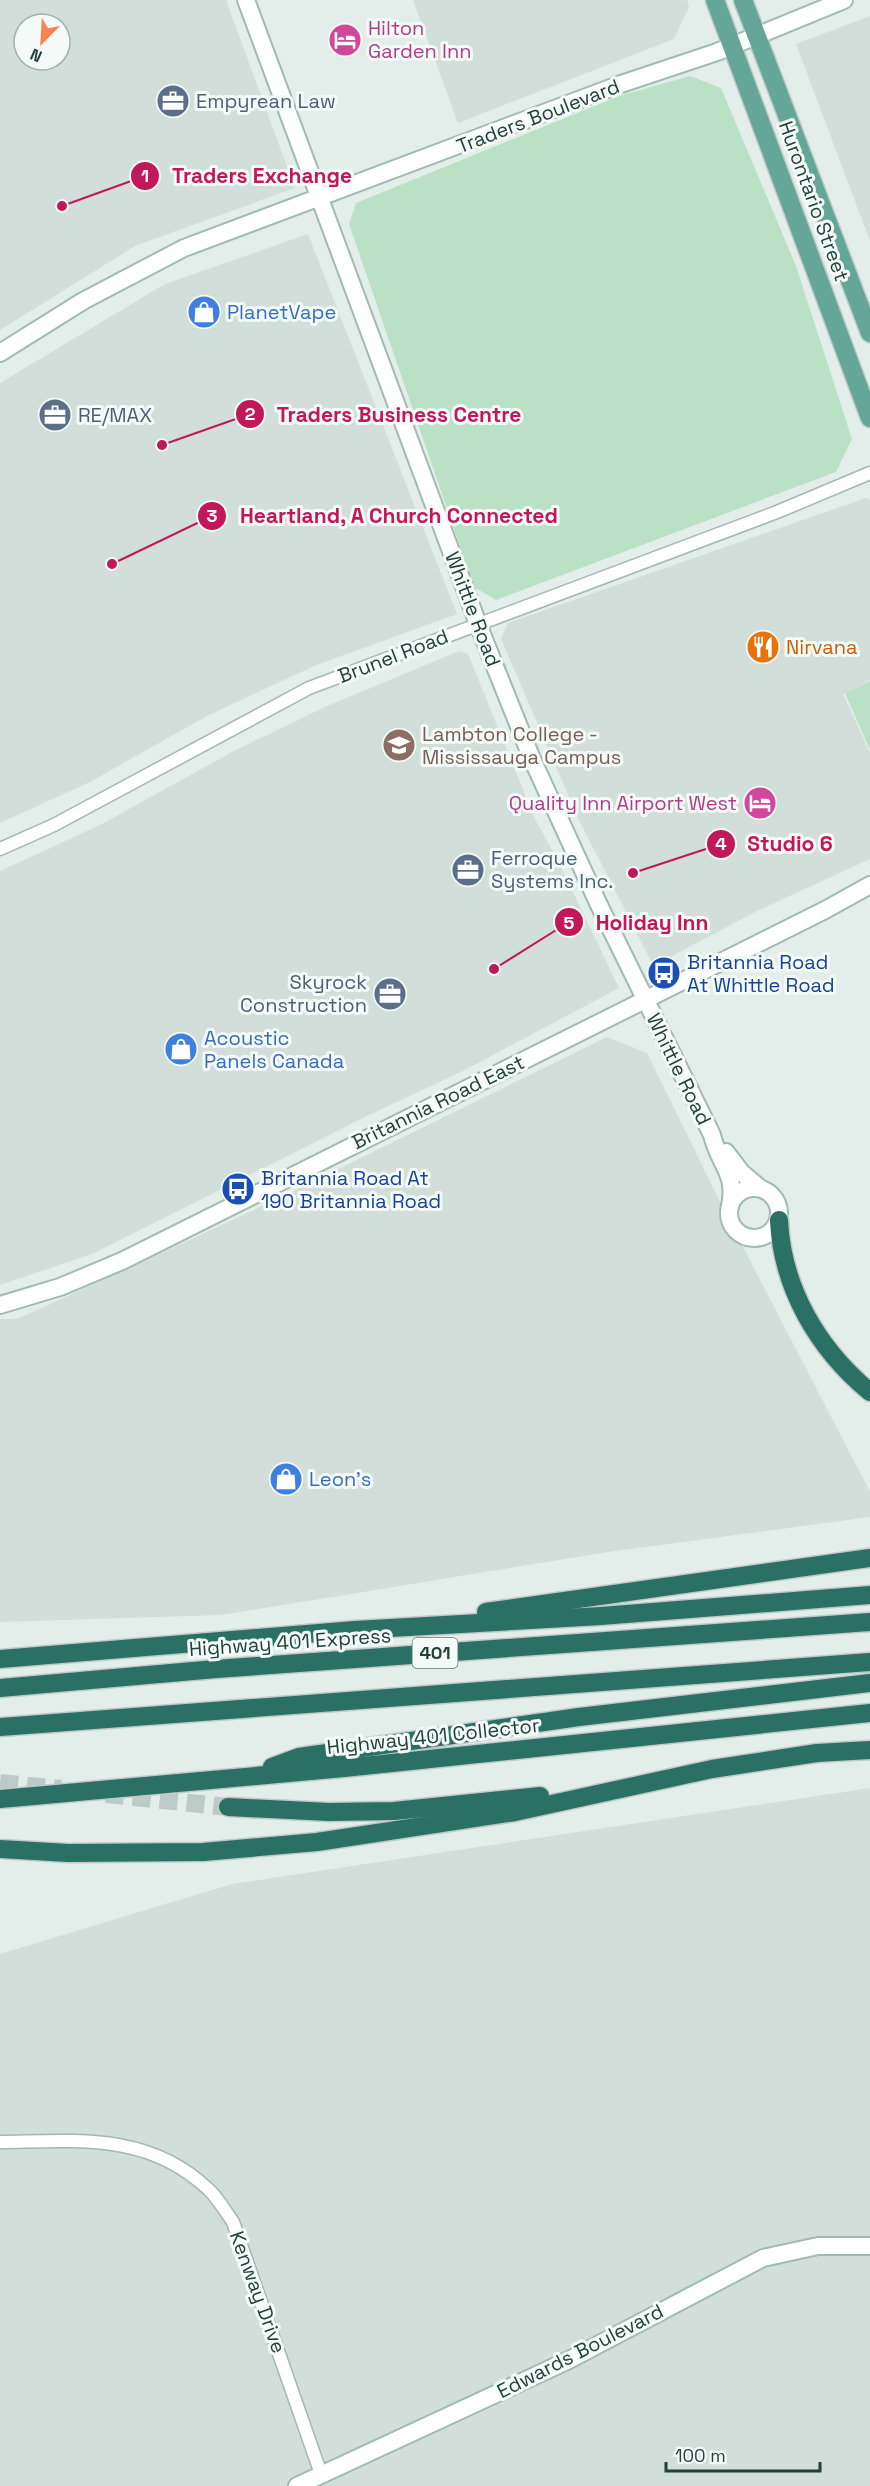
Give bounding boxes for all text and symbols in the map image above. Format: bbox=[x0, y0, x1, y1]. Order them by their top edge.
north arrow bbox=[12, 12, 72, 72]
place label: Hilton Garden Inn bbox=[368, 15, 471, 64]
hotel icon: Hilton Garden Inn bbox=[327, 22, 363, 58]
text: N bbox=[27, 43, 45, 67]
street label: Traders Boulevard bbox=[453, 73, 623, 159]
office icon: Empyrean Law bbox=[155, 83, 191, 119]
place label: Empyrean Law bbox=[196, 88, 336, 114]
street label: Hurontario Street bbox=[773, 117, 855, 285]
callout: Traders Exchange bbox=[130, 157, 364, 196]
text: Traders Exchange bbox=[172, 162, 352, 189]
text: 1 bbox=[141, 164, 149, 187]
shop icon: PlanetVape bbox=[186, 294, 222, 330]
place label: PlanetVape bbox=[227, 299, 336, 325]
callout: Traders Business Centre bbox=[235, 395, 533, 434]
office icon: RE/MAX bbox=[37, 397, 73, 433]
text: Traders Business Centre bbox=[277, 401, 521, 428]
place label: RE/MAX bbox=[78, 402, 152, 428]
text: 2 bbox=[245, 402, 256, 425]
callout: Heartland, A Church Connected bbox=[197, 496, 570, 535]
text: Heartland, A Church Connected bbox=[240, 502, 558, 529]
text: 3 bbox=[207, 504, 218, 527]
street label: Whittle Road bbox=[439, 548, 507, 670]
street label: Brunel Road bbox=[334, 623, 452, 689]
restaurant icon: Nirvana bbox=[745, 629, 781, 665]
place label: Nirvana bbox=[786, 634, 857, 660]
place label: Lambton College - Mississauga Campus bbox=[422, 721, 621, 770]
school or university icon: Lambton College - Mississauga Campus bbox=[381, 727, 417, 763]
hotel icon: Quality Inn Airport West bbox=[742, 785, 778, 821]
place label: Quality Inn Airport West bbox=[509, 790, 737, 816]
callout: Studio 6 bbox=[706, 824, 845, 863]
text: Studio 6 bbox=[747, 830, 833, 857]
text: 4 bbox=[715, 832, 727, 855]
place label: Ferroque Systems Inc. bbox=[491, 845, 613, 894]
office icon: Ferroque Systems Inc. bbox=[450, 852, 486, 888]
callout: Holiday Inn bbox=[554, 903, 721, 942]
text: Holiday Inn bbox=[596, 909, 708, 936]
text: 5 bbox=[564, 911, 575, 934]
place label: Britannia Road At Whittle Road bbox=[687, 949, 835, 998]
bus stop icon: Britannia Road At Whittle Road bbox=[646, 955, 682, 991]
place label: Skyrock Construction bbox=[240, 969, 367, 1018]
office icon: Skyrock Construction bbox=[372, 976, 408, 1012]
street label: Whittle Road bbox=[641, 1009, 717, 1129]
place label: Acoustic Panels Canada bbox=[204, 1025, 344, 1074]
shop icon: Acoustic Panels Canada bbox=[163, 1031, 199, 1067]
street label: Britannia Road East bbox=[347, 1049, 529, 1155]
place label: Britannia Road At 190 Britannia Road bbox=[261, 1165, 441, 1214]
bus stop icon: Britannia Road At 190 Britannia Road bbox=[220, 1171, 256, 1207]
shop icon: Leon's bbox=[268, 1461, 304, 1497]
place label: Leon's bbox=[309, 1466, 371, 1492]
street label: Highway 401 Express bbox=[188, 1622, 392, 1662]
road number: 401 bbox=[412, 1638, 458, 1668]
street label: Highway 401 Collector bbox=[325, 1712, 541, 1760]
street label: Kenway Drive bbox=[224, 2227, 292, 2357]
street label: Edwards Boulevard bbox=[492, 2298, 668, 2404]
scale bar bbox=[666, 2435, 820, 2473]
text: 100 m bbox=[675, 2444, 726, 2467]

